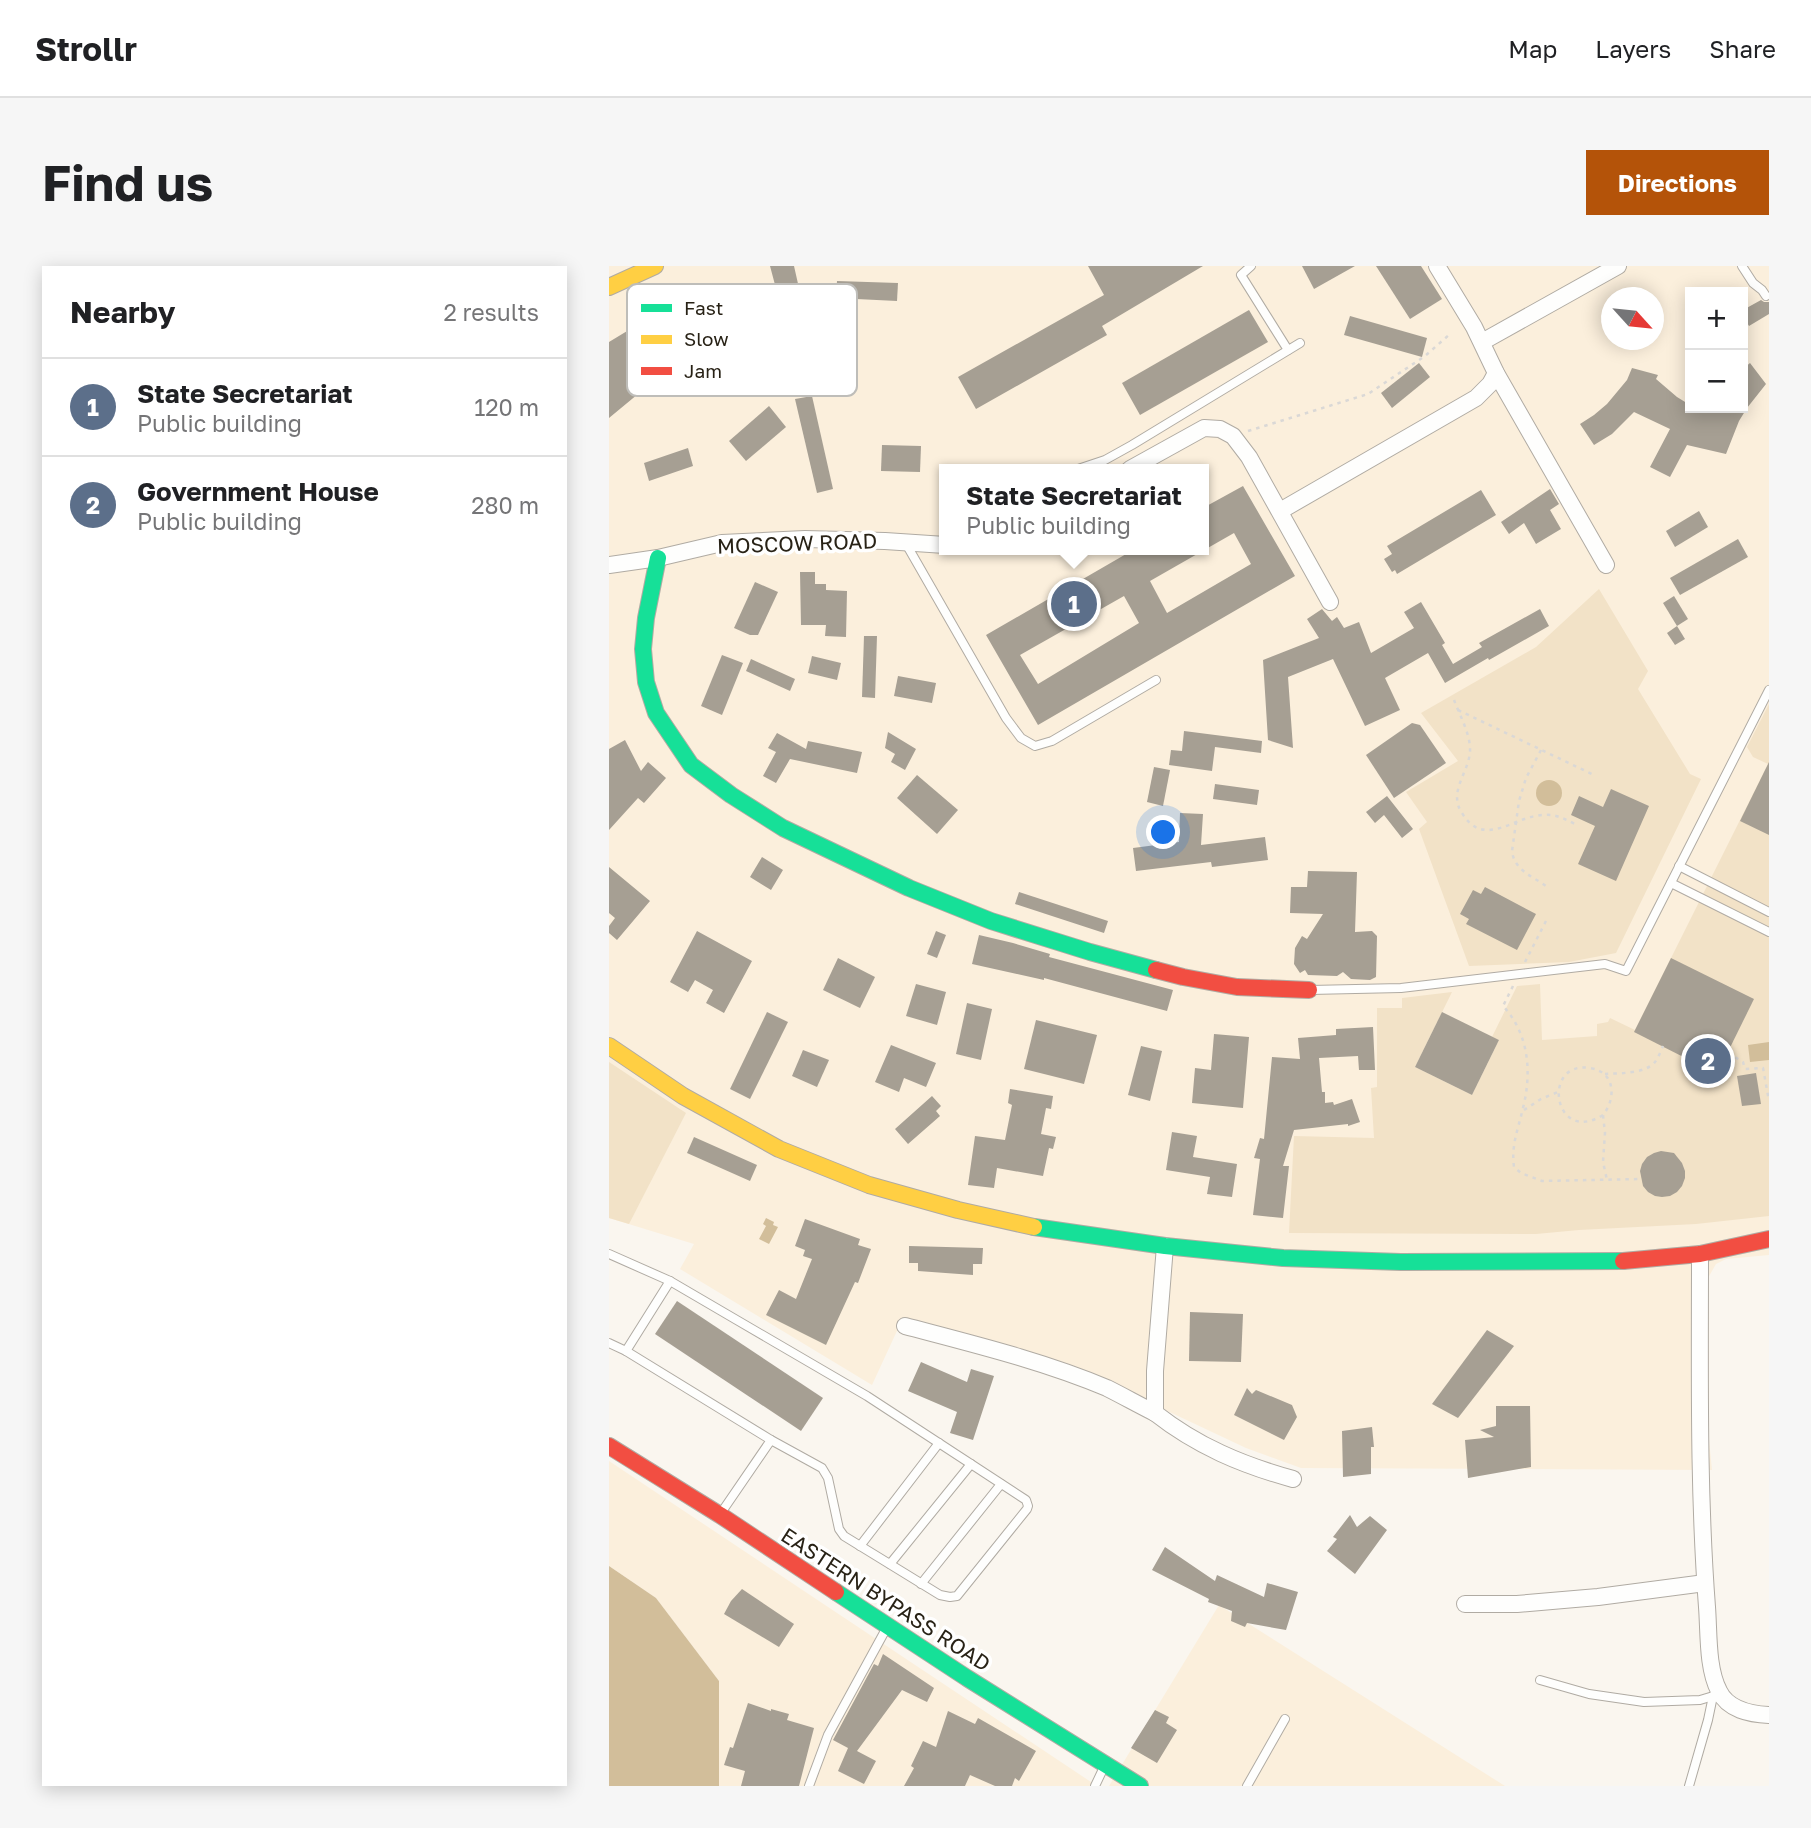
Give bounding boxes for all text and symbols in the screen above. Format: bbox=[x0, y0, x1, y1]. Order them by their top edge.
text: Strollr bbox=[35, 29, 137, 68]
text: Map bbox=[1508, 34, 1557, 63]
text: Layers bbox=[1595, 34, 1671, 63]
text: Share bbox=[1709, 34, 1776, 63]
button: Directions bbox=[1586, 150, 1769, 215]
text: Find us bbox=[42, 153, 213, 212]
legend bbox=[627, 284, 857, 396]
north arrow bbox=[1601, 287, 1664, 350]
map controls bbox=[1685, 287, 1748, 413]
button: + bbox=[1685, 287, 1748, 350]
text: Nearby bbox=[70, 294, 175, 330]
text: Fast bbox=[684, 296, 723, 319]
text: 2 results bbox=[443, 298, 539, 326]
text: Slow bbox=[684, 327, 729, 350]
button: − bbox=[1685, 350, 1748, 413]
text: Jam bbox=[684, 359, 722, 382]
text: State Secretariat bbox=[137, 378, 353, 409]
text: 1 bbox=[87, 393, 99, 421]
text: 120 m bbox=[474, 393, 539, 421]
text: Public building bbox=[137, 409, 302, 437]
popup bbox=[939, 464, 1209, 555]
text: Government House bbox=[137, 476, 379, 507]
text: State Secretariat bbox=[966, 480, 1182, 511]
text: 2 bbox=[86, 491, 100, 519]
text: 280 m bbox=[471, 491, 539, 519]
text: Public building bbox=[137, 507, 302, 535]
text: Public building bbox=[966, 511, 1131, 539]
street label: MOSCOW ROAD bbox=[716, 527, 878, 559]
pin: 1 bbox=[1051, 578, 1097, 630]
your location bbox=[1146, 815, 1180, 849]
pin: 2 bbox=[1685, 1035, 1731, 1087]
street label: EASTERN BYPASS ROAD bbox=[777, 1522, 995, 1676]

